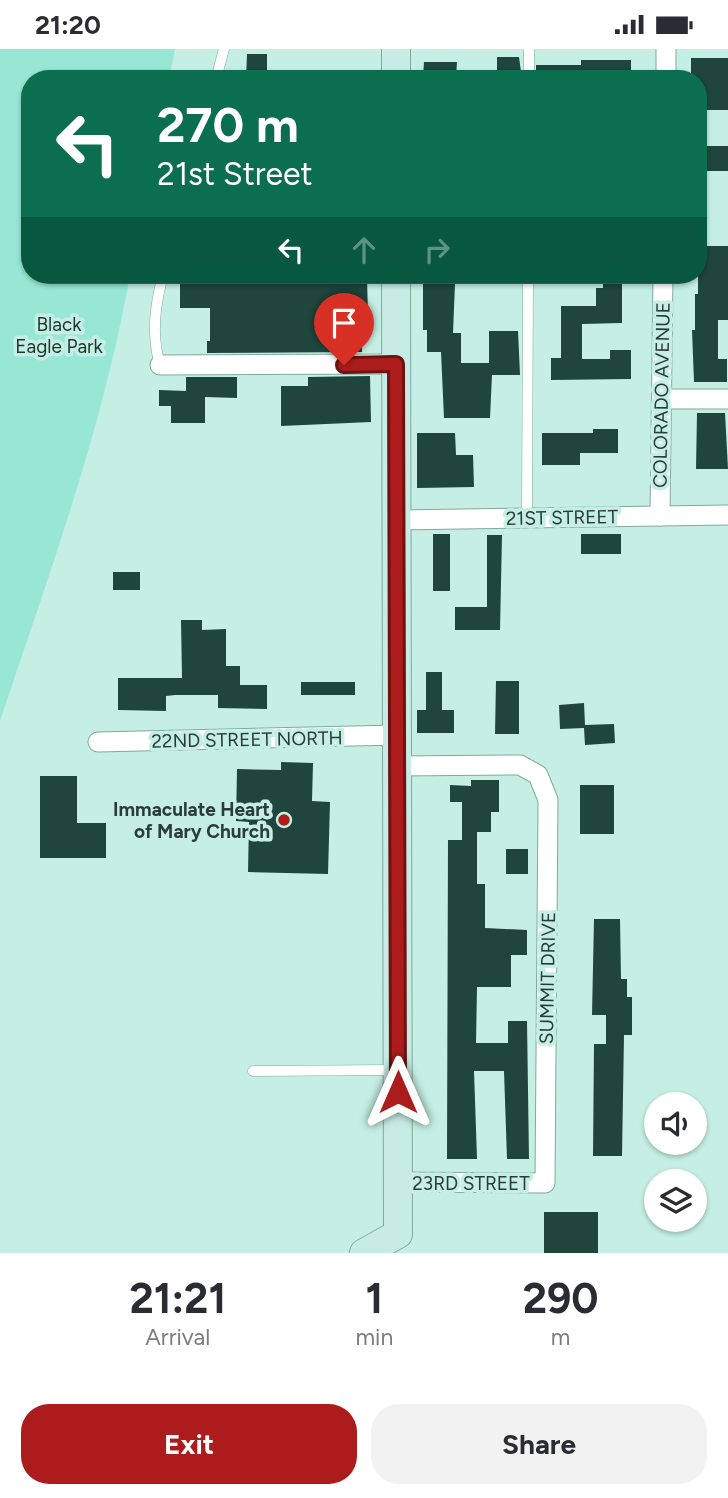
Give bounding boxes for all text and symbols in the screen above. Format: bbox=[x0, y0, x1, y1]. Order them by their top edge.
text: 21:20 bbox=[35, 9, 101, 41]
text: 270 m bbox=[157, 95, 299, 154]
icon: left bbox=[42, 98, 133, 189]
text: 21st Street bbox=[157, 155, 313, 193]
icon: left bbox=[272, 231, 310, 269]
icon: ahead bbox=[345, 231, 383, 269]
icon: right bbox=[418, 231, 456, 269]
pin bbox=[314, 293, 374, 365]
street label: COLORADO AVENUE bbox=[648, 302, 675, 488]
icon: arrive bbox=[325, 304, 363, 342]
park label: Black Eagle Park bbox=[15, 313, 104, 358]
street label: 21ST STREET bbox=[506, 505, 619, 530]
street label: 22ND STREET NORTH bbox=[151, 726, 343, 753]
place label: Immaculate Heart of Mary Church bbox=[113, 798, 270, 843]
marker: Immaculate Heart of Mary Church bbox=[276, 812, 292, 828]
street label: SUMMIT DRIVE bbox=[535, 912, 560, 1044]
position arrow bbox=[361, 1055, 435, 1129]
map controls bbox=[644, 1092, 707, 1232]
button: sound bbox=[644, 1092, 707, 1155]
button: layers bbox=[644, 1169, 707, 1232]
street label: 23RD STREET bbox=[412, 1172, 530, 1195]
text: 21:21 bbox=[129, 1273, 226, 1324]
text: 1 bbox=[366, 1273, 383, 1324]
text: 290 bbox=[523, 1273, 599, 1324]
text: Arrival bbox=[145, 1323, 210, 1351]
text: min bbox=[356, 1323, 393, 1351]
text: m bbox=[551, 1323, 570, 1351]
button: Exit bbox=[21, 1404, 357, 1484]
button: Share bbox=[371, 1404, 707, 1484]

